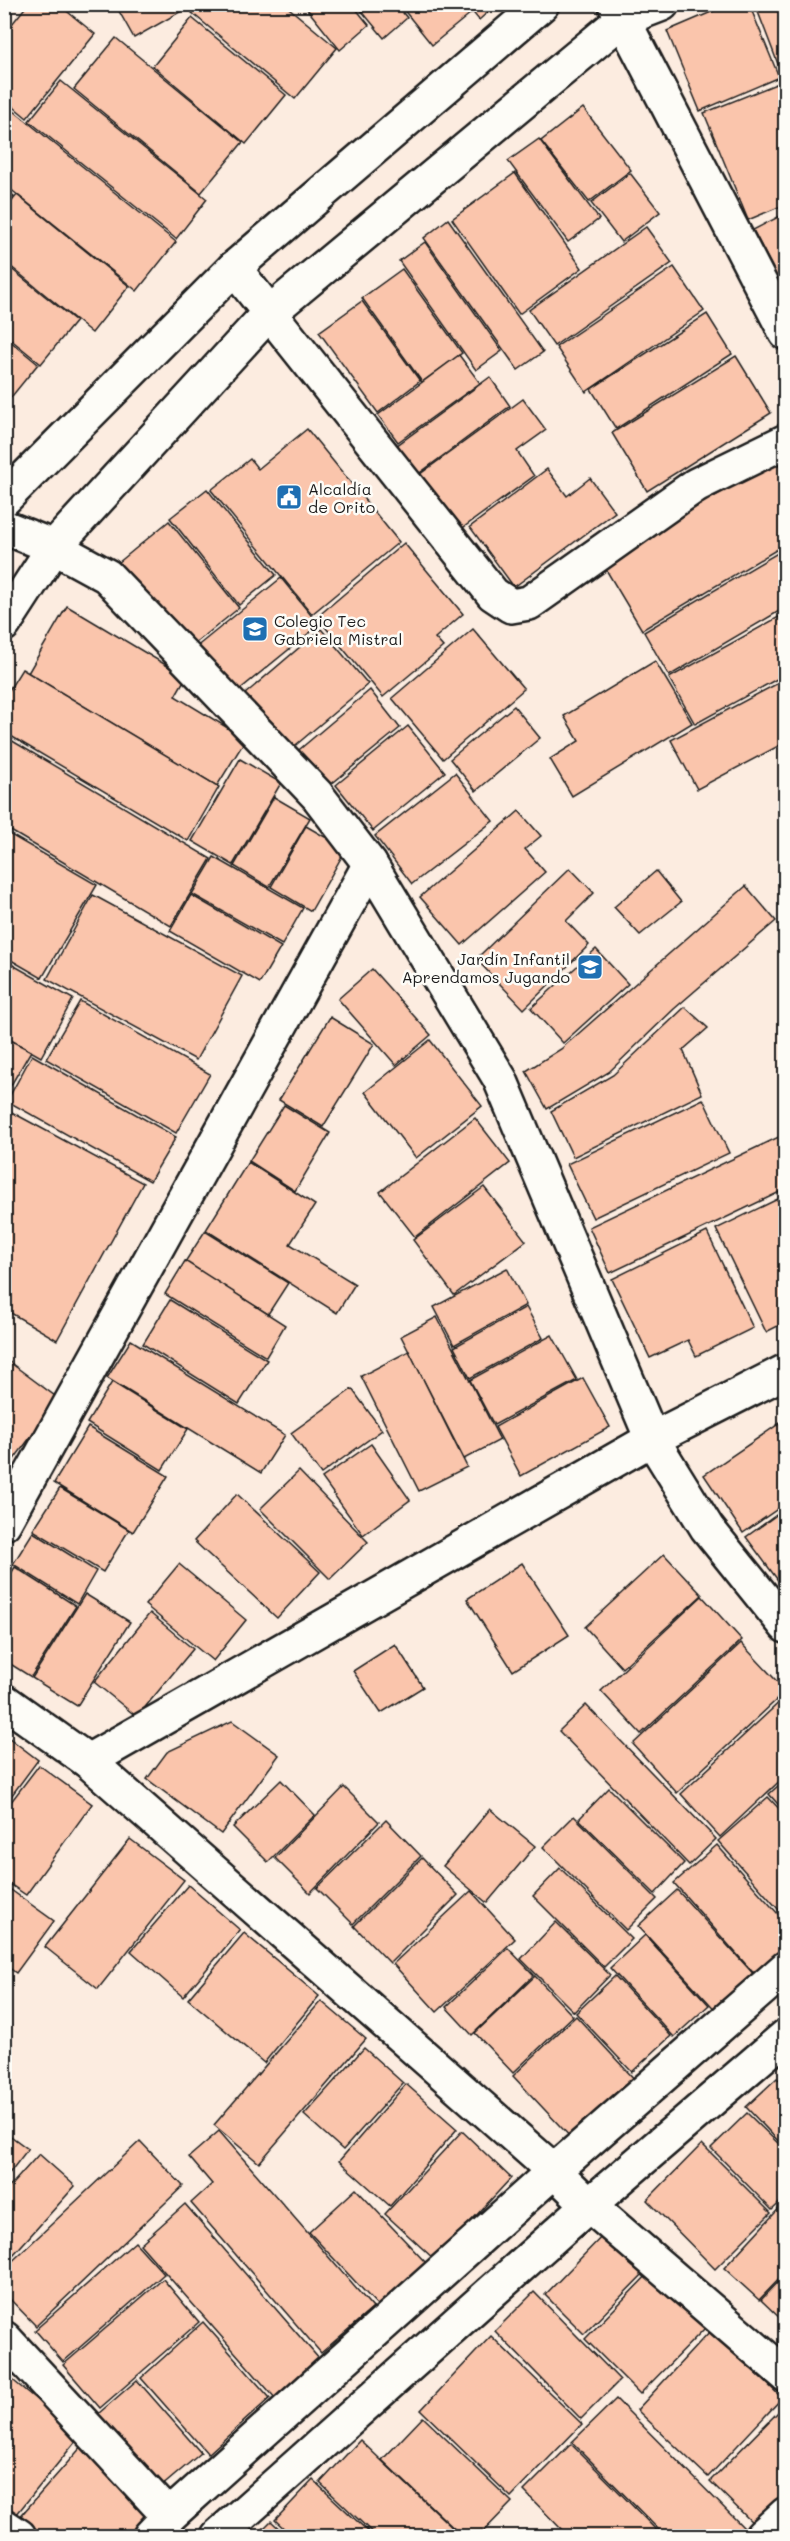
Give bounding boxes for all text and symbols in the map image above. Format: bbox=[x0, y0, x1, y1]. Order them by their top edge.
place label: Alcaldía de Orito bbox=[308, 478, 375, 517]
public building icon: Alcaldía de Orito bbox=[274, 482, 304, 512]
place label: Colegio Tec Gabriela Mistral bbox=[274, 610, 402, 649]
school or university icon: Colegio Tec Gabriela Mistral bbox=[240, 614, 270, 644]
place label: Jardín Infantil Aprendamos Jugando bbox=[402, 948, 570, 987]
school or university icon: Jardín Infantil Aprendamos Jugando bbox=[575, 952, 605, 982]

